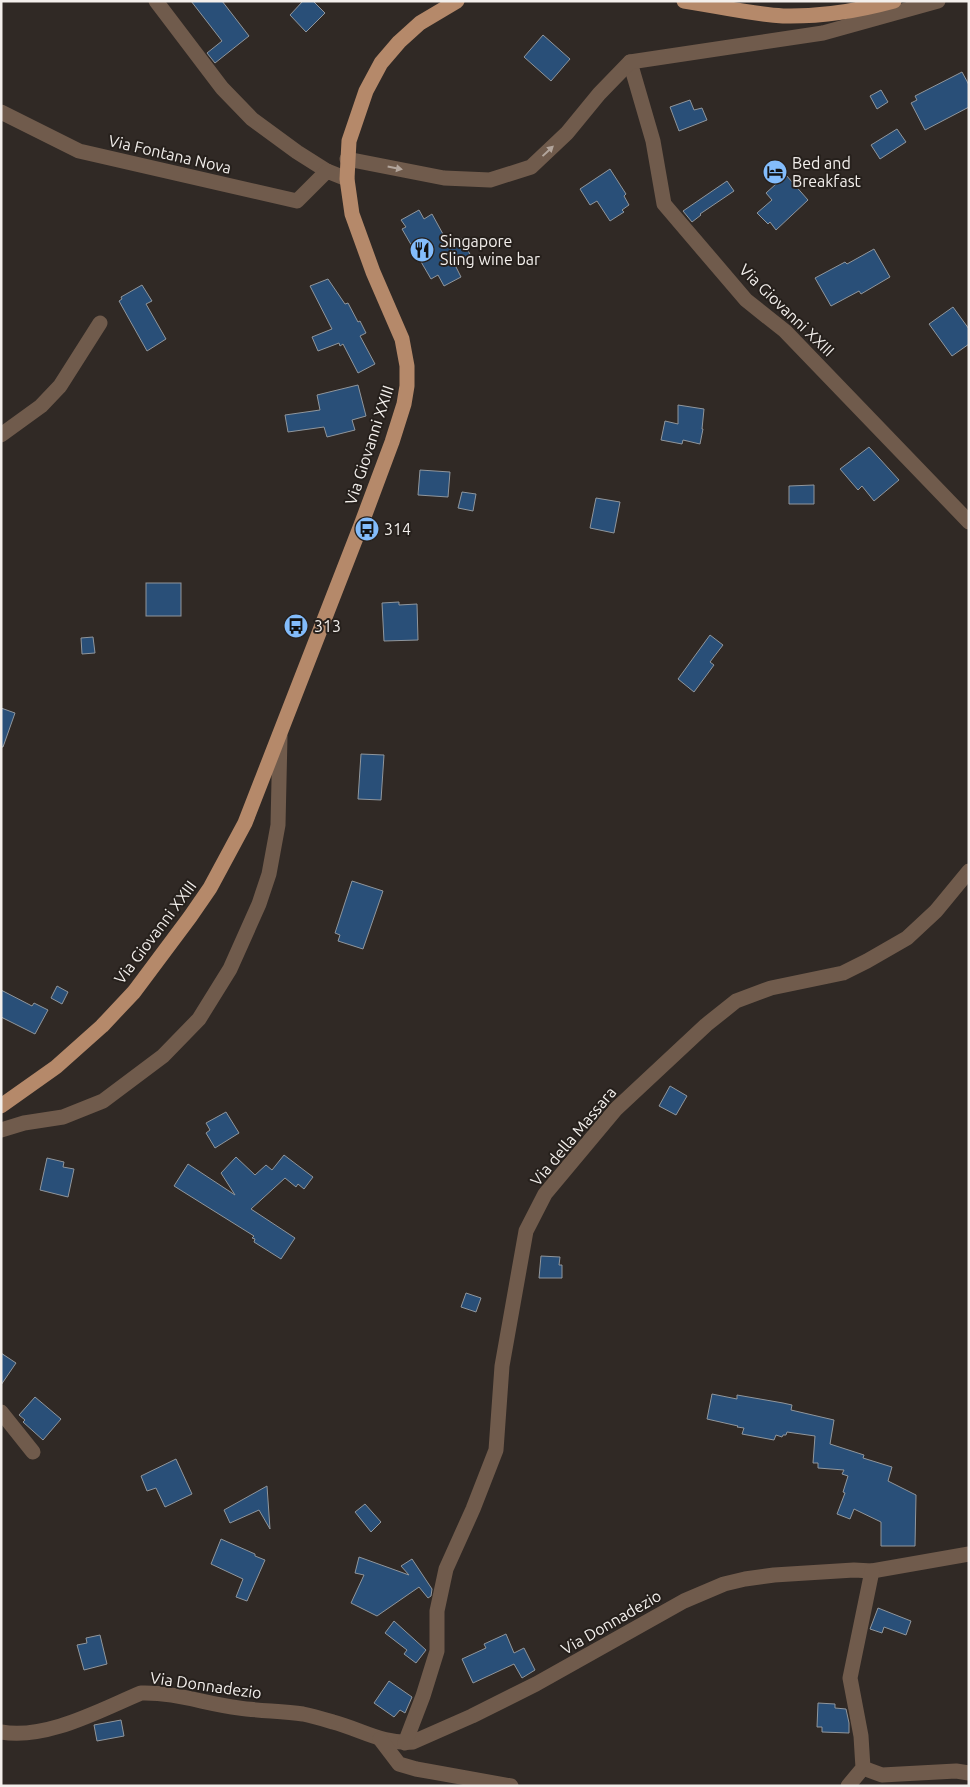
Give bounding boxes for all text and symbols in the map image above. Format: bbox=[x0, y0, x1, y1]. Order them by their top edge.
street label: Via Fontana Nova bbox=[107, 131, 233, 177]
one-way arrow bbox=[542, 145, 554, 157]
place label: Bed and Breakfast bbox=[792, 154, 862, 190]
hotel icon: Bed and Breakfast bbox=[762, 159, 788, 185]
one-way arrow bbox=[387, 165, 403, 173]
place label: Singapore Sling wine bar bbox=[440, 232, 540, 268]
restaurant icon: Singapore Sling wine bar bbox=[409, 237, 435, 263]
street label: Via Giovanni XXIII bbox=[736, 260, 838, 360]
street label: Via Giovanni XXIII bbox=[341, 383, 397, 507]
bus stop icon: 314 bbox=[354, 516, 380, 542]
place label: 314 bbox=[384, 520, 411, 538]
bus stop icon: 313 bbox=[283, 613, 309, 639]
place label: 313 bbox=[314, 617, 341, 635]
street label: Via Giovanni XXIII bbox=[110, 877, 200, 987]
street label: Via della Massara bbox=[526, 1083, 620, 1189]
street label: Via Donnadezio bbox=[558, 1586, 664, 1658]
street label: Via Donnadezio bbox=[149, 1668, 263, 1702]

